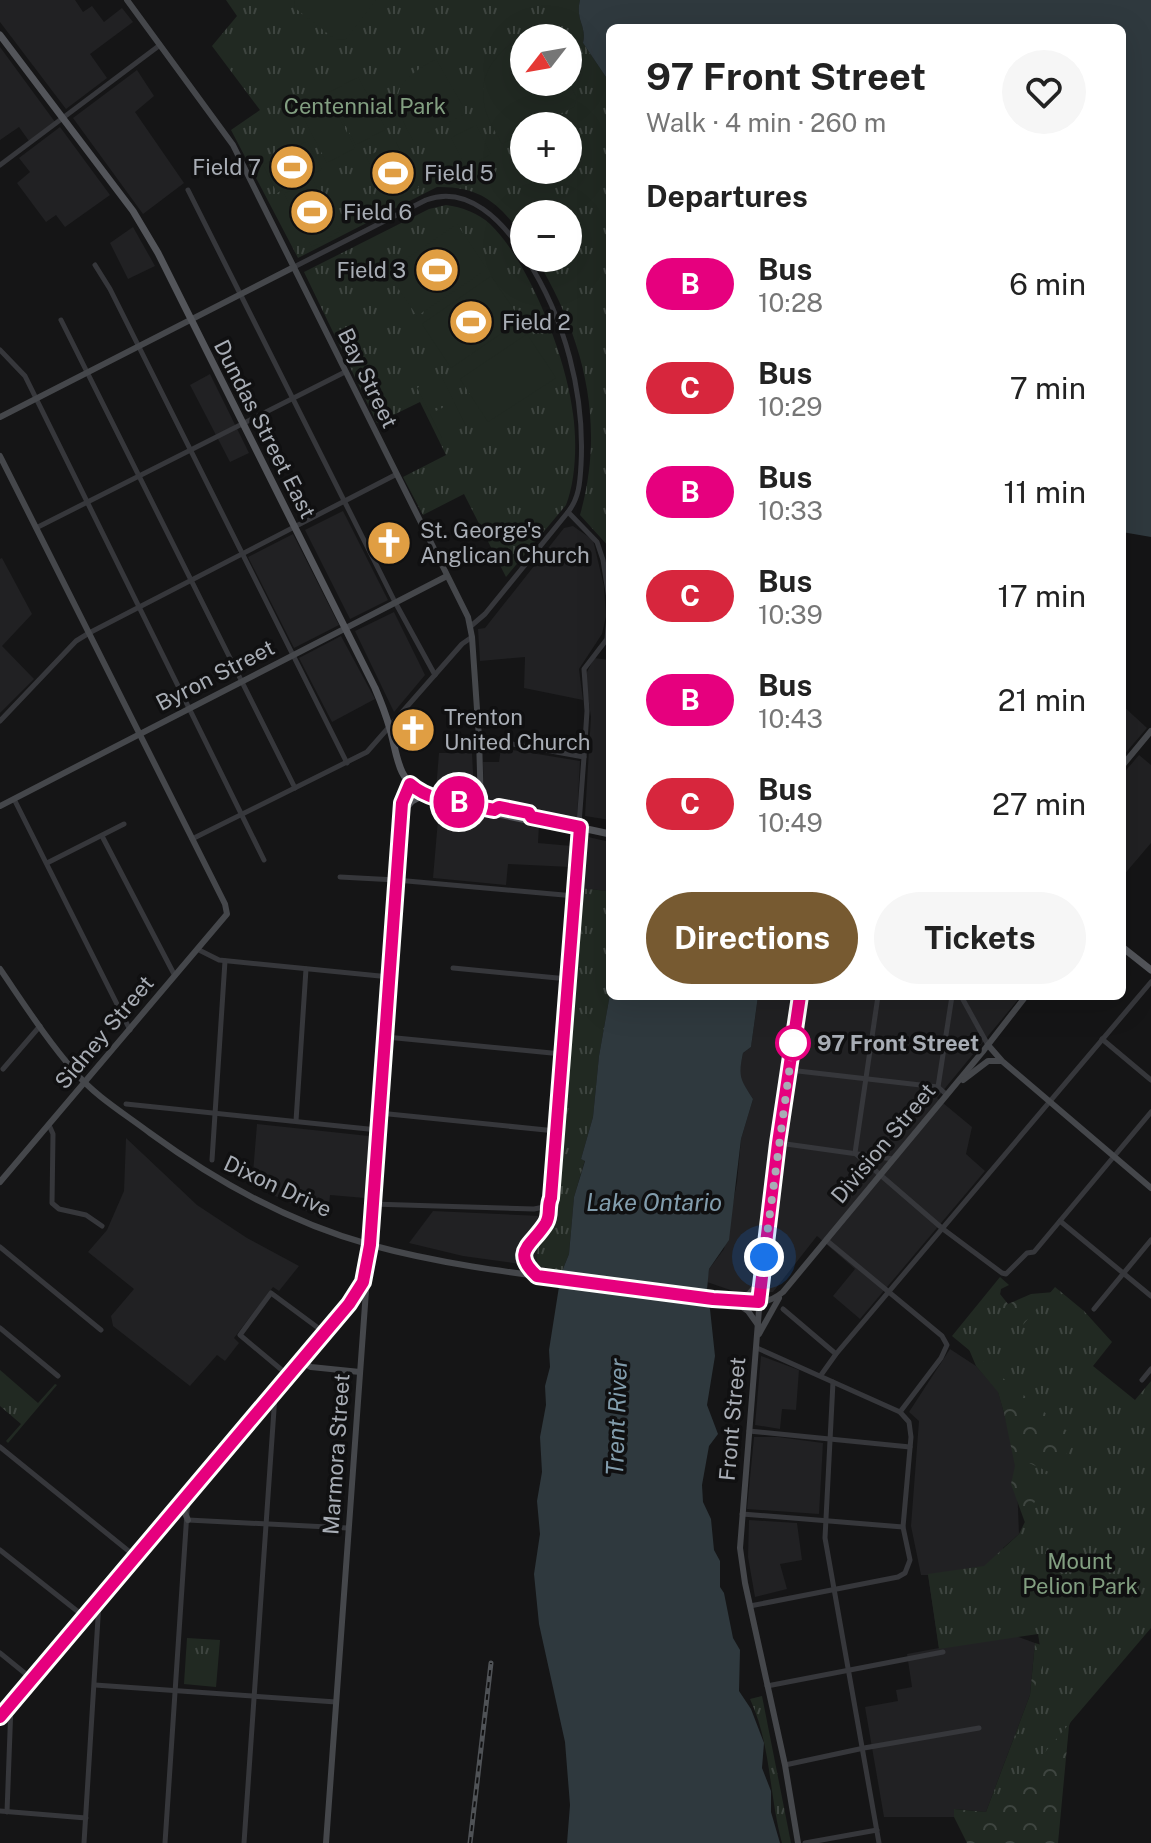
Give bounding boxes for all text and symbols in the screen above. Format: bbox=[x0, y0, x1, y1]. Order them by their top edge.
north arrow bbox=[510, 24, 582, 96]
map controls bbox=[510, 24, 582, 272]
button: heart bbox=[1002, 50, 1086, 134]
text: 97 Front Street bbox=[646, 54, 926, 99]
park label: Centennial Park bbox=[284, 93, 446, 119]
text: Walk · 4 min · 260 m bbox=[646, 107, 886, 138]
button: + bbox=[510, 112, 582, 184]
sports icon: Field 7 bbox=[268, 143, 316, 191]
sports icon: Field 5 bbox=[369, 149, 417, 197]
place label: Field 7 bbox=[192, 154, 261, 180]
place label: Field 5 bbox=[424, 160, 494, 186]
text: Departures bbox=[646, 178, 808, 214]
sports icon: Field 6 bbox=[288, 188, 336, 236]
place label: Field 6 bbox=[343, 199, 412, 225]
button: − bbox=[510, 200, 582, 272]
sports icon: Field 3 bbox=[413, 246, 461, 294]
text: Bus bbox=[758, 251, 812, 287]
place label: Field 3 bbox=[337, 257, 406, 283]
text: 6 min bbox=[1009, 266, 1086, 302]
text: B bbox=[680, 267, 700, 300]
text: 10:28 bbox=[758, 287, 823, 318]
sports icon: Field 2 bbox=[447, 298, 495, 346]
place label: Field 2 bbox=[502, 309, 571, 335]
street label: Bay Street bbox=[333, 324, 403, 432]
street label: Dundas Street East bbox=[209, 335, 321, 523]
text: Bus bbox=[758, 355, 812, 391]
text: 7 min bbox=[1010, 370, 1086, 406]
text: C bbox=[680, 371, 700, 404]
text: 10:29 bbox=[758, 391, 823, 422]
text: Bus bbox=[758, 459, 812, 495]
text: 11 min bbox=[1003, 474, 1086, 510]
text: B bbox=[680, 475, 700, 508]
text: 10:33 bbox=[758, 495, 823, 526]
place label: St. George's Anglican Church bbox=[420, 517, 590, 568]
church icon: St. George's Anglican Church bbox=[365, 519, 413, 567]
text: Bus bbox=[758, 563, 812, 599]
text: 17 min bbox=[998, 578, 1086, 614]
text: C bbox=[680, 579, 700, 612]
text: 10:39 bbox=[758, 599, 823, 630]
street label: Byron Street bbox=[151, 634, 279, 716]
text: Bus bbox=[758, 667, 812, 703]
text: 21 min bbox=[998, 682, 1086, 718]
text: B bbox=[680, 683, 700, 716]
text: 10:43 bbox=[758, 703, 823, 734]
place label: Trenton United Church bbox=[444, 704, 590, 755]
church icon: Trenton United Church bbox=[389, 706, 437, 754]
text: Bus bbox=[758, 771, 812, 807]
line badge: B bbox=[433, 776, 485, 828]
text: B bbox=[449, 785, 469, 818]
text: 27 min bbox=[992, 786, 1086, 822]
text: C bbox=[680, 787, 700, 820]
text: 10:49 bbox=[758, 807, 823, 838]
button: Directions bbox=[646, 892, 858, 984]
button: Tickets bbox=[874, 892, 1086, 984]
street label: Sidney Street bbox=[49, 970, 159, 1094]
marker: 97 Front Street bbox=[776, 1026, 810, 1060]
place label: 97 Front Street bbox=[817, 1030, 979, 1056]
street label: Division Street bbox=[825, 1078, 941, 1208]
street label: Dixon Drive bbox=[220, 1150, 336, 1222]
water label: Lake Ontario bbox=[586, 1188, 722, 1216]
your location bbox=[744, 1237, 784, 1277]
street label: Front Street bbox=[714, 1356, 750, 1482]
water label: Trent River bbox=[600, 1357, 632, 1476]
street label: Marmora Street bbox=[317, 1372, 355, 1536]
park label: Mount Pelion Park bbox=[1022, 1548, 1138, 1599]

